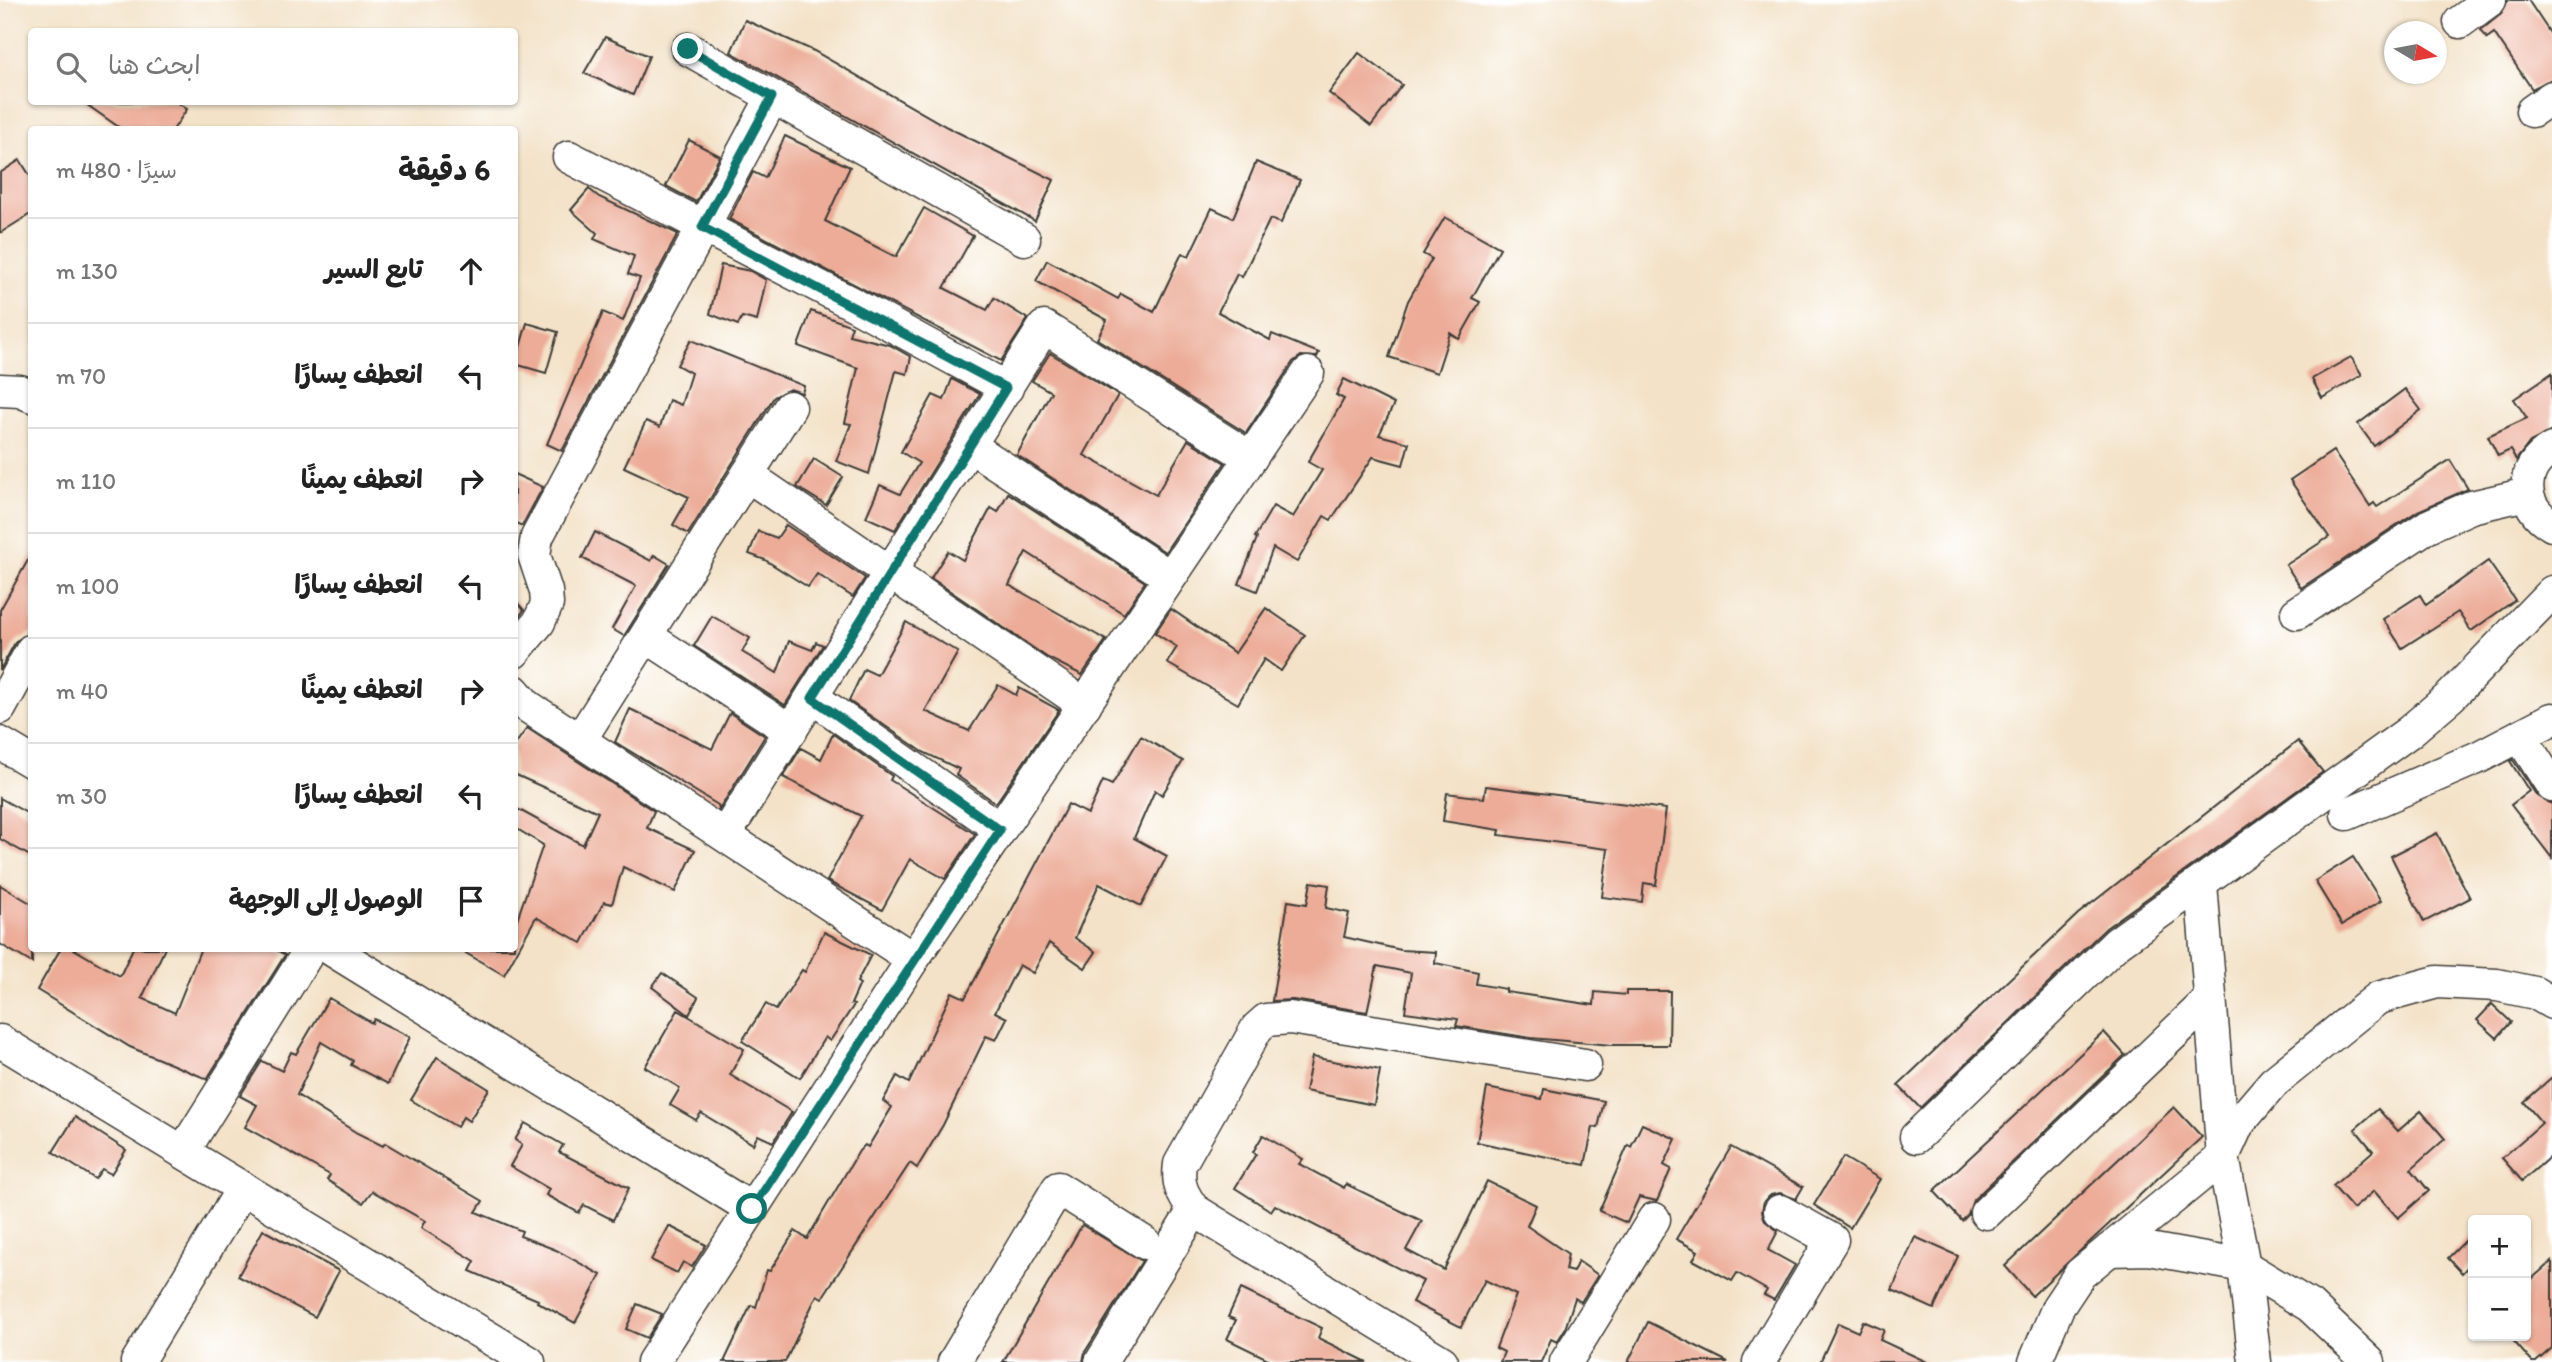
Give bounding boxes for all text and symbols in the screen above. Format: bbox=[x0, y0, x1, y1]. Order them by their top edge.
north arrow bbox=[2384, 21, 2447, 84]
search box bbox=[28, 28, 518, 105]
route end bbox=[672, 33, 703, 64]
icon: search bbox=[52, 48, 90, 86]
text: ابحث هنا bbox=[108, 49, 201, 81]
text: 6 دقيقة bbox=[398, 151, 490, 188]
text: سيرًا · 480 m bbox=[56, 156, 177, 184]
icon: ahead bbox=[452, 252, 490, 290]
text: تابع السير bbox=[325, 253, 423, 285]
text: 130 m bbox=[56, 257, 118, 285]
icon: left bbox=[452, 357, 490, 395]
text: انعطف يسارًا bbox=[294, 358, 423, 390]
text: 70 m bbox=[56, 362, 106, 390]
icon: right bbox=[452, 462, 490, 500]
text: انعطف يمينًا bbox=[301, 463, 423, 495]
text: 110 m bbox=[56, 467, 116, 495]
icon: left bbox=[452, 567, 490, 605]
text: انعطف يسارًا bbox=[294, 568, 423, 600]
text: 100 m bbox=[56, 572, 120, 600]
icon: right bbox=[452, 672, 490, 710]
text: انعطف يمينًا bbox=[301, 673, 423, 705]
text: 40 m bbox=[56, 677, 109, 705]
icon: left bbox=[452, 777, 490, 815]
text: انعطف يسارًا bbox=[294, 778, 423, 810]
text: 30 m bbox=[56, 782, 107, 810]
icon: arrive bbox=[452, 882, 490, 920]
text: الوصول إلى الوجهة bbox=[229, 883, 423, 915]
route start bbox=[736, 1193, 767, 1224]
map controls bbox=[2468, 1215, 2531, 1341]
button: + bbox=[2468, 1215, 2531, 1278]
button: − bbox=[2468, 1278, 2531, 1341]

